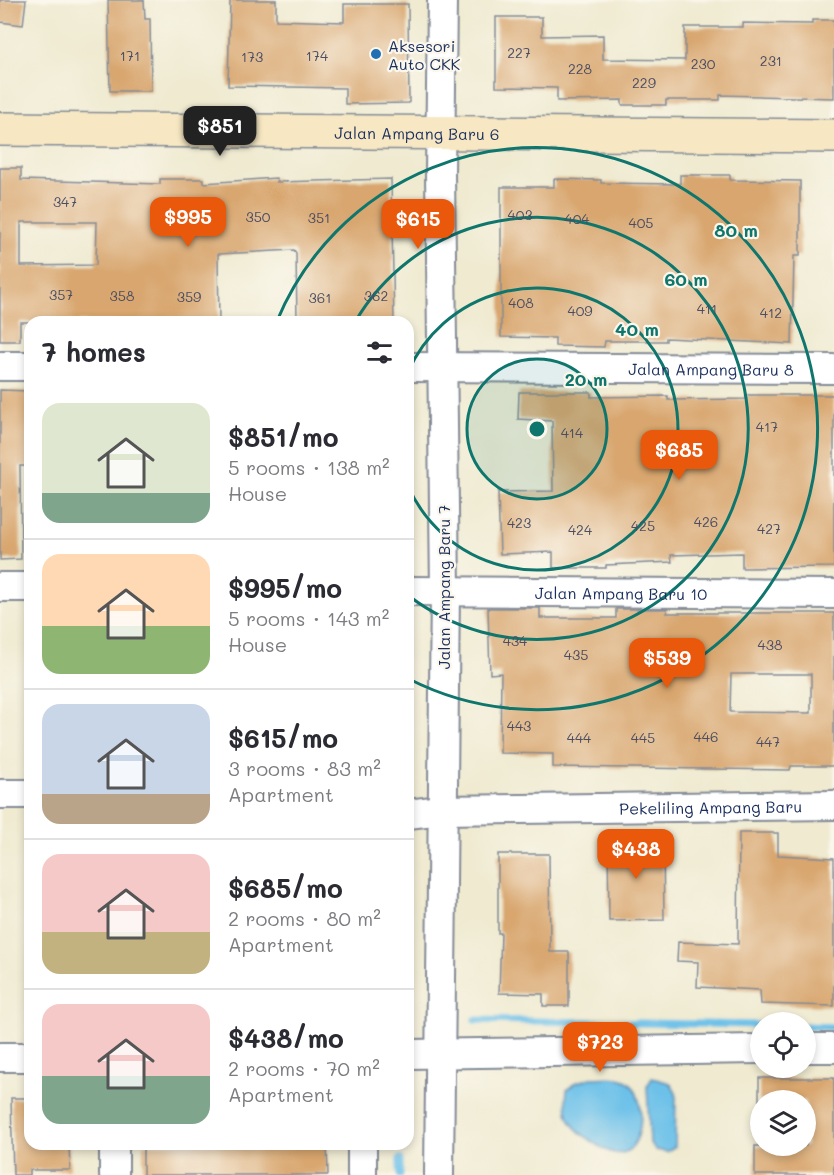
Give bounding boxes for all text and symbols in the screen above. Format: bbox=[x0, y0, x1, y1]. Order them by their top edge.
place label: Aksesori Auto CKK bbox=[388, 35, 461, 74]
house number: 227 bbox=[507, 43, 531, 62]
house number: 171 bbox=[120, 46, 140, 65]
house number: 174 bbox=[306, 46, 329, 65]
house number: 173 bbox=[241, 47, 263, 66]
marker: Aksesori Auto CKK bbox=[369, 47, 383, 61]
house number: 231 bbox=[760, 51, 782, 70]
house number: 230 bbox=[691, 54, 716, 73]
house number: 228 bbox=[568, 59, 592, 78]
house number: 229 bbox=[632, 73, 656, 92]
pin: $851 bbox=[184, 106, 256, 157]
text: $851 bbox=[197, 112, 243, 138]
street label: Jalan Ampang Baru 6 bbox=[334, 121, 500, 144]
house number: 347 bbox=[53, 192, 77, 211]
pin: $995 bbox=[152, 197, 224, 248]
pin: $615 bbox=[382, 199, 454, 250]
text: $995 bbox=[164, 203, 212, 229]
text: $615 bbox=[396, 205, 441, 231]
house number: 403 bbox=[507, 205, 533, 224]
house number: 350 bbox=[245, 207, 271, 226]
house number: 351 bbox=[308, 208, 330, 227]
house number: 404 bbox=[564, 209, 590, 228]
house number: 405 bbox=[628, 213, 654, 232]
text: 80 m bbox=[714, 218, 758, 242]
text: 60 m bbox=[664, 267, 708, 291]
house number: 357 bbox=[49, 285, 73, 304]
house number: 358 bbox=[110, 286, 134, 305]
house number: 362 bbox=[364, 286, 388, 305]
house number: 359 bbox=[177, 287, 201, 306]
house number: 361 bbox=[309, 288, 331, 307]
house number: 408 bbox=[508, 293, 534, 312]
house number: 411 bbox=[697, 299, 717, 318]
house number: 409 bbox=[567, 301, 593, 320]
house number: 412 bbox=[760, 303, 782, 322]
text: 40 m bbox=[615, 317, 659, 341]
text: 7 homes bbox=[42, 335, 146, 369]
icon: filters bbox=[363, 336, 396, 369]
street label: Jalan Ampang Baru 8 bbox=[628, 358, 794, 379]
text: 20 m bbox=[565, 367, 607, 391]
house number: 417 bbox=[756, 417, 778, 436]
centre of rings bbox=[527, 419, 547, 439]
text: $851/mo bbox=[228, 420, 339, 454]
house number: 414 bbox=[561, 423, 584, 442]
icon: home bbox=[90, 427, 162, 499]
pin: $685 bbox=[643, 430, 715, 481]
text: $685 bbox=[655, 436, 703, 462]
text: 5 rooms · 138 m² bbox=[228, 454, 390, 480]
text: House bbox=[228, 480, 287, 506]
street label: Jalan Ampang Baru 7 bbox=[433, 505, 454, 669]
house number: 426 bbox=[694, 512, 718, 531]
house number: 423 bbox=[507, 513, 531, 532]
house number: 425 bbox=[631, 516, 655, 535]
house number: 427 bbox=[757, 519, 781, 538]
house number: 424 bbox=[568, 520, 593, 539]
text: $995/mo bbox=[228, 571, 342, 605]
icon: home bbox=[90, 578, 162, 650]
street label: Jalan Ampang Baru 10 bbox=[535, 581, 707, 604]
text: 5 rooms · 143 m² bbox=[228, 605, 389, 631]
text: House bbox=[228, 631, 287, 657]
house number: 434 bbox=[503, 631, 528, 650]
house number: 438 bbox=[758, 635, 782, 654]
pin: $539 bbox=[631, 638, 703, 689]
text: $539 bbox=[643, 644, 691, 670]
house number: 435 bbox=[564, 645, 588, 664]
house number: 443 bbox=[507, 716, 531, 735]
text: $615/mo bbox=[228, 721, 338, 755]
house number: 446 bbox=[694, 727, 718, 746]
icon: home bbox=[90, 728, 162, 800]
house number: 444 bbox=[567, 728, 592, 747]
house number: 445 bbox=[631, 728, 655, 747]
house number: 447 bbox=[756, 732, 780, 751]
text: 3 rooms · 83 m² bbox=[228, 755, 381, 781]
text: Apartment bbox=[228, 781, 334, 807]
street label: Pekeliling Ampang Baru bbox=[619, 795, 802, 818]
pin: $438 bbox=[600, 829, 672, 880]
text: $438 bbox=[611, 835, 661, 861]
text: $685/mo bbox=[228, 871, 343, 905]
icon: home bbox=[90, 878, 162, 950]
text: 2 rooms · 80 m² bbox=[228, 905, 381, 931]
text: Apartment bbox=[228, 931, 334, 957]
map controls bbox=[750, 1012, 816, 1156]
button: locate bbox=[750, 1012, 816, 1078]
text: $438/mo bbox=[228, 1021, 344, 1055]
pin: $723 bbox=[564, 1022, 636, 1073]
icon: home bbox=[90, 1028, 162, 1100]
text: $723 bbox=[577, 1028, 623, 1054]
text: 2 rooms · 70 m² bbox=[228, 1055, 380, 1081]
text: Apartment bbox=[228, 1081, 334, 1107]
button: layers bbox=[750, 1090, 816, 1156]

